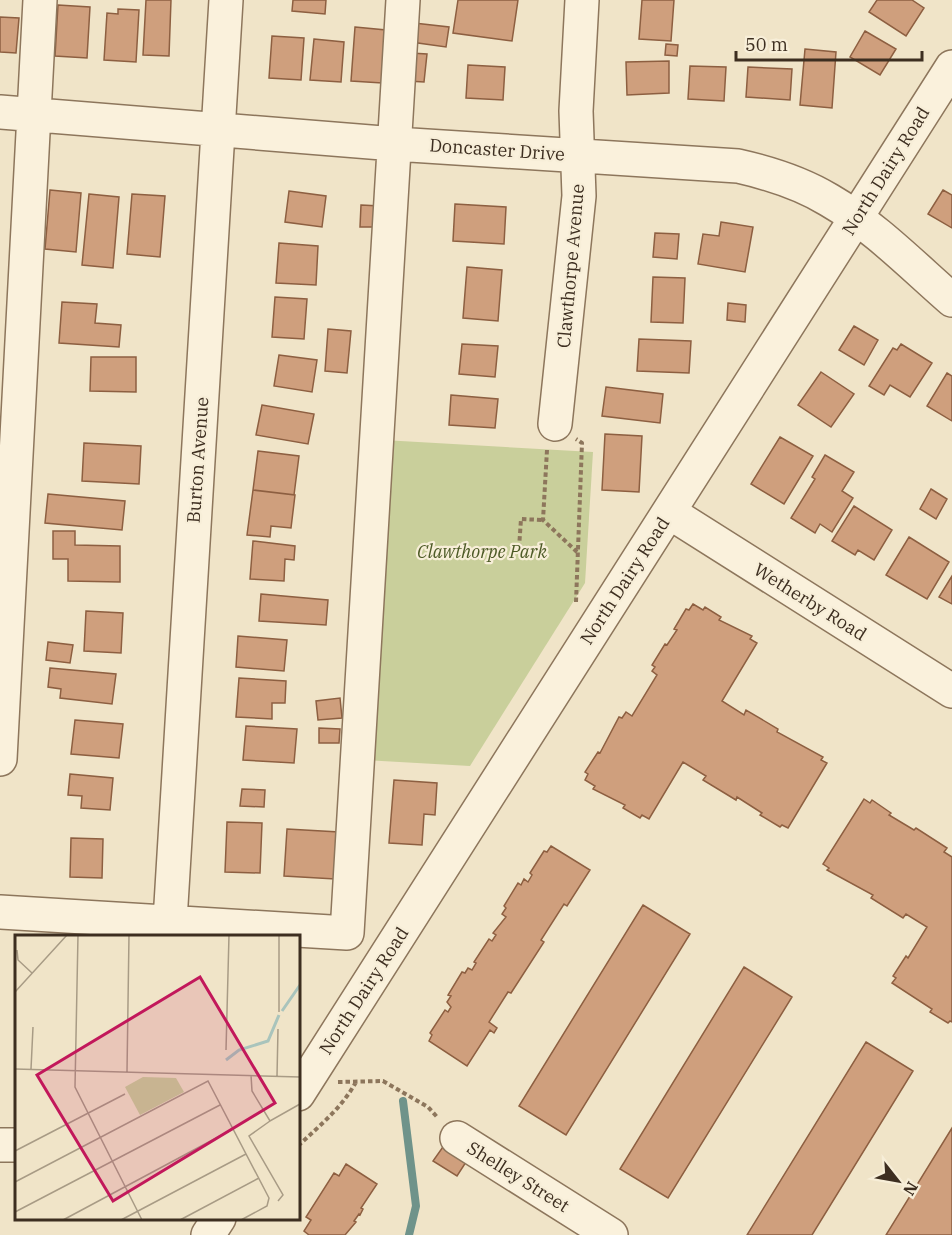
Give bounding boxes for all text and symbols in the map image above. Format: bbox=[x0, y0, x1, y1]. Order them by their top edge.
scale bar bbox=[736, 24, 922, 62]
text: 50 m bbox=[745, 33, 788, 56]
street label: North Dairy Road bbox=[837, 102, 934, 239]
street label: Doncaster Drive bbox=[429, 133, 566, 166]
street label: Clawthorpe Avenue bbox=[552, 183, 589, 349]
street label: Burton Avenue bbox=[182, 396, 213, 524]
street label: North Dairy Road bbox=[575, 513, 674, 649]
park label: Clawthorpe Park bbox=[417, 540, 547, 563]
street label: Wetherby Road bbox=[750, 558, 871, 646]
street label: North Dairy Road bbox=[314, 923, 413, 1059]
inset map bbox=[15, 935, 300, 1220]
street label: Shelley Street bbox=[463, 1136, 574, 1217]
north arrow bbox=[868, 1151, 928, 1211]
text: N bbox=[899, 1178, 923, 1199]

